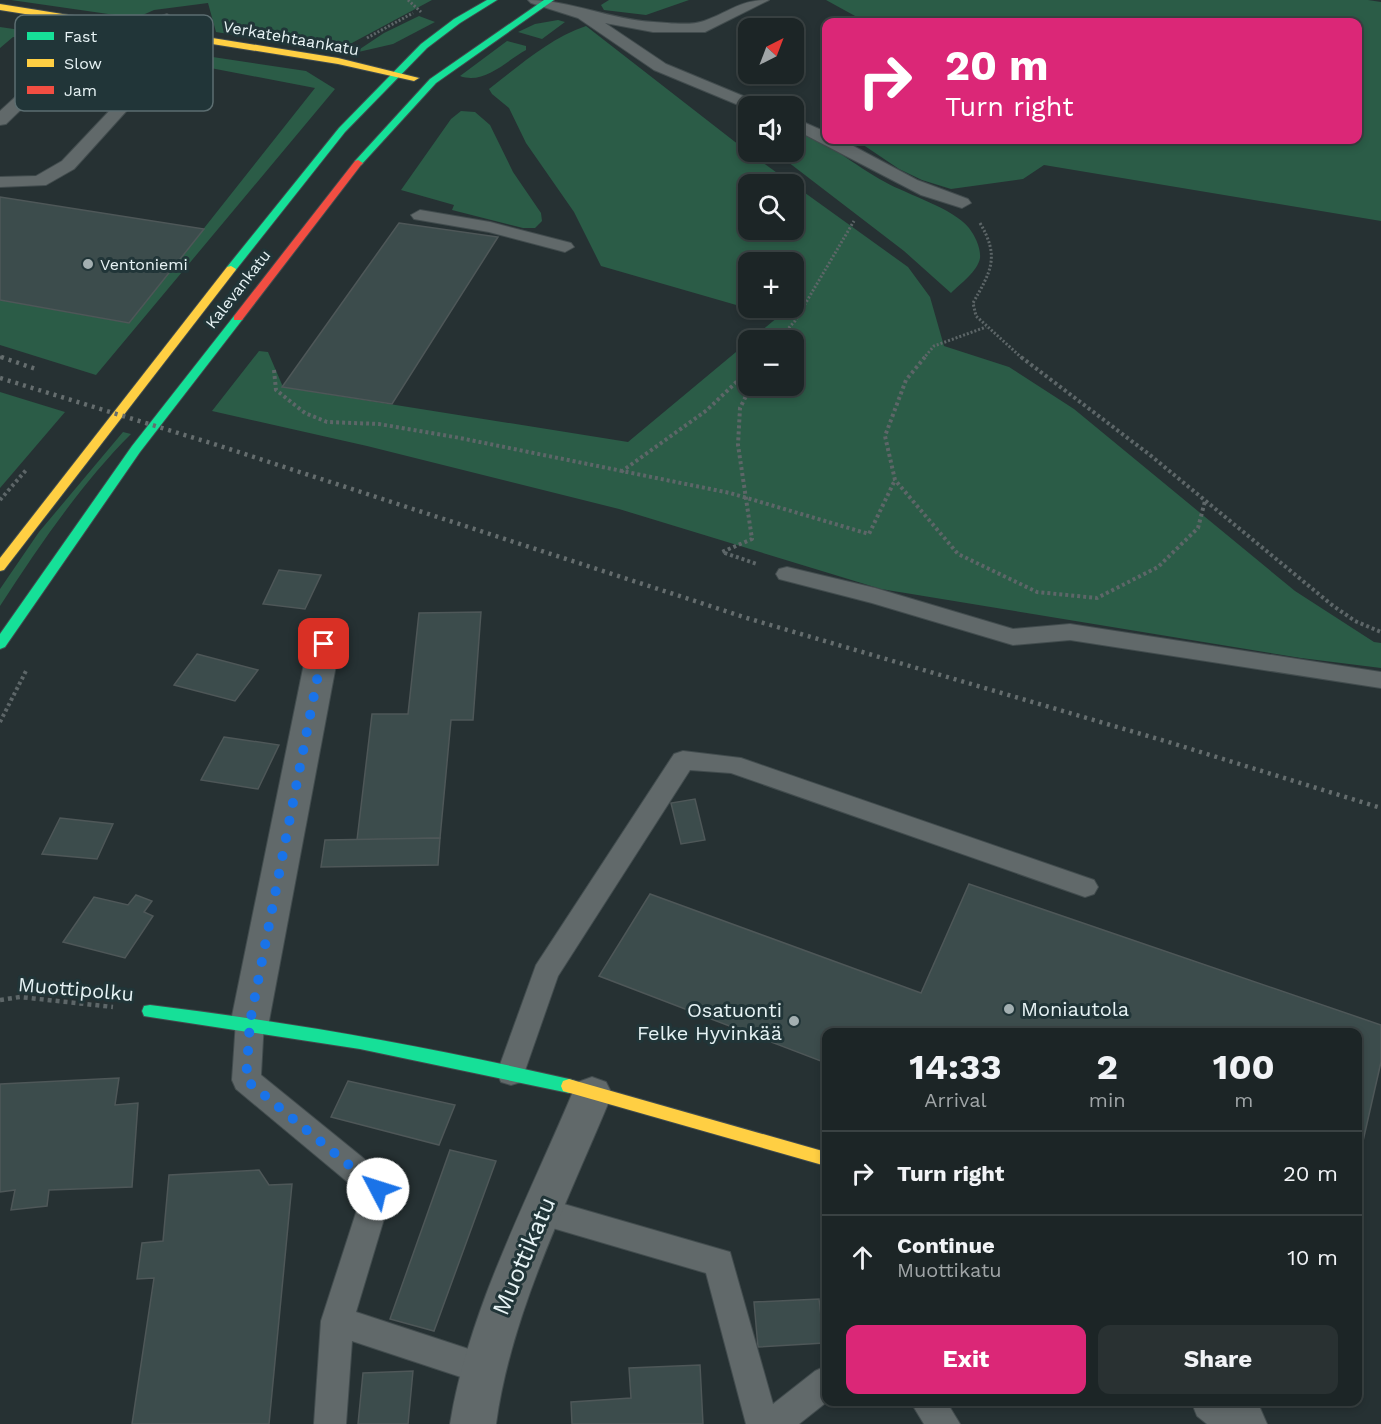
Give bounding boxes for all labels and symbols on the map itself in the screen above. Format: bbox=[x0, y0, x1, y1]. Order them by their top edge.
legend bbox=[15, 15, 213, 111]
street label: Verkatehtaankatu bbox=[222, 17, 360, 59]
north arrow bbox=[738, 18, 804, 84]
text: Fast bbox=[64, 27, 97, 46]
text: Slow bbox=[64, 54, 102, 73]
text: Jam bbox=[64, 81, 97, 100]
street label: Kalevankatu bbox=[201, 246, 275, 332]
place label: Ventoniemi bbox=[100, 255, 188, 274]
marker: Ventoniemi bbox=[81, 257, 95, 271]
pin bbox=[298, 618, 349, 669]
street label: Muottipolku bbox=[17, 972, 135, 1006]
place label: Moniautola bbox=[1021, 997, 1129, 1021]
place label: Osatuonti Felke Hyvinkää bbox=[637, 998, 782, 1045]
marker: Moniautola bbox=[1002, 1002, 1016, 1016]
marker: Osatuonti Felke Hyvinkää bbox=[787, 1014, 801, 1028]
position arrow bbox=[346, 1157, 410, 1221]
street label: Muottikatu bbox=[487, 1193, 561, 1319]

